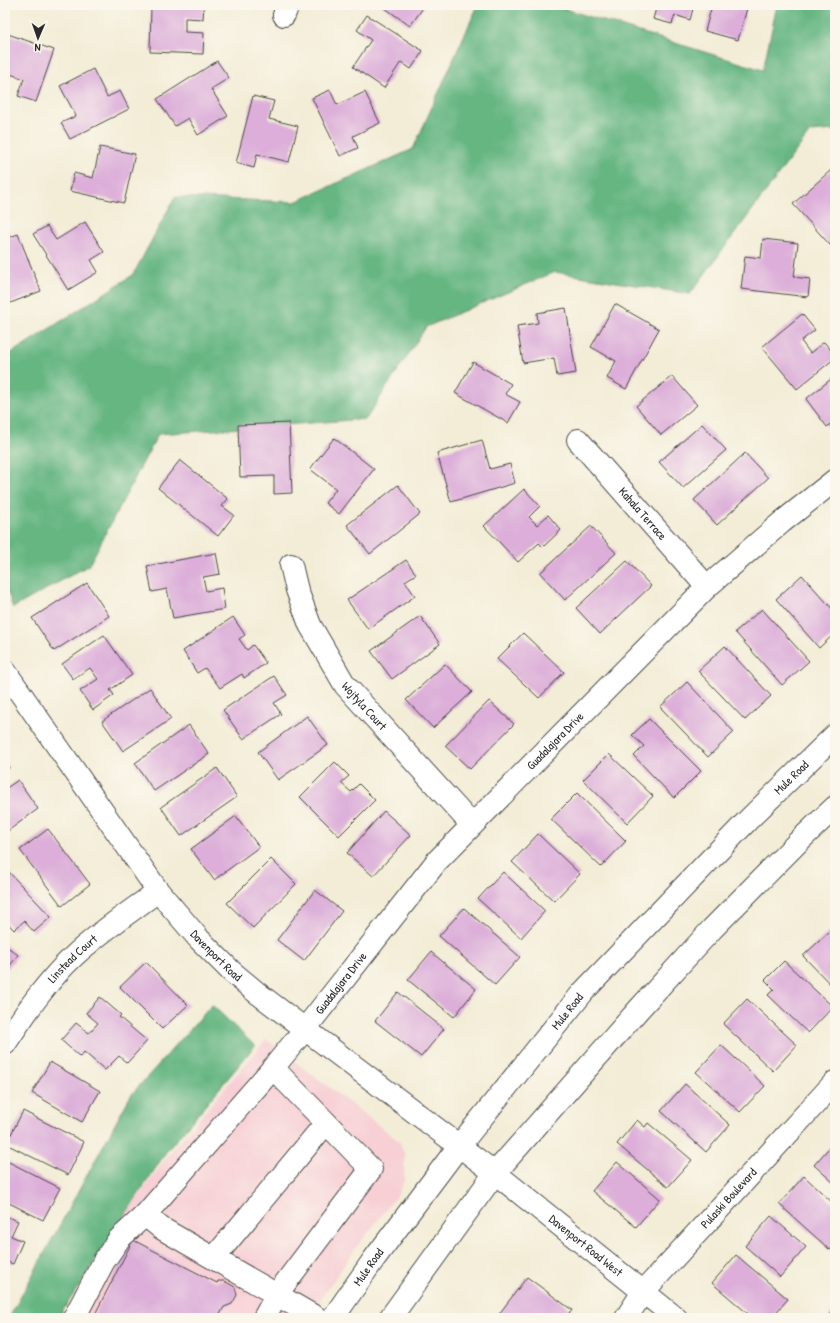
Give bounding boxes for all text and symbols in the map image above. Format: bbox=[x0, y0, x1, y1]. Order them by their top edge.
north arrow bbox=[18, 18, 58, 58]
text: N bbox=[34, 41, 41, 55]
street label: Kahala Terrace bbox=[615, 483, 671, 544]
street label: Wojtyla Court bbox=[338, 678, 392, 734]
street label: Guadalajara Drive bbox=[523, 708, 587, 773]
street label: Mule Road bbox=[770, 756, 812, 798]
street label: Davenport Road bbox=[187, 926, 246, 985]
street label: Linstead Court bbox=[43, 930, 101, 986]
street label: Guadalajara Drive bbox=[311, 948, 371, 1018]
street label: Mule Road bbox=[547, 989, 587, 1033]
street label: Pulaski Boulevard bbox=[696, 1164, 760, 1232]
street label: Davenport Road West bbox=[545, 1210, 627, 1281]
street label: Mule Road bbox=[349, 1244, 387, 1289]

